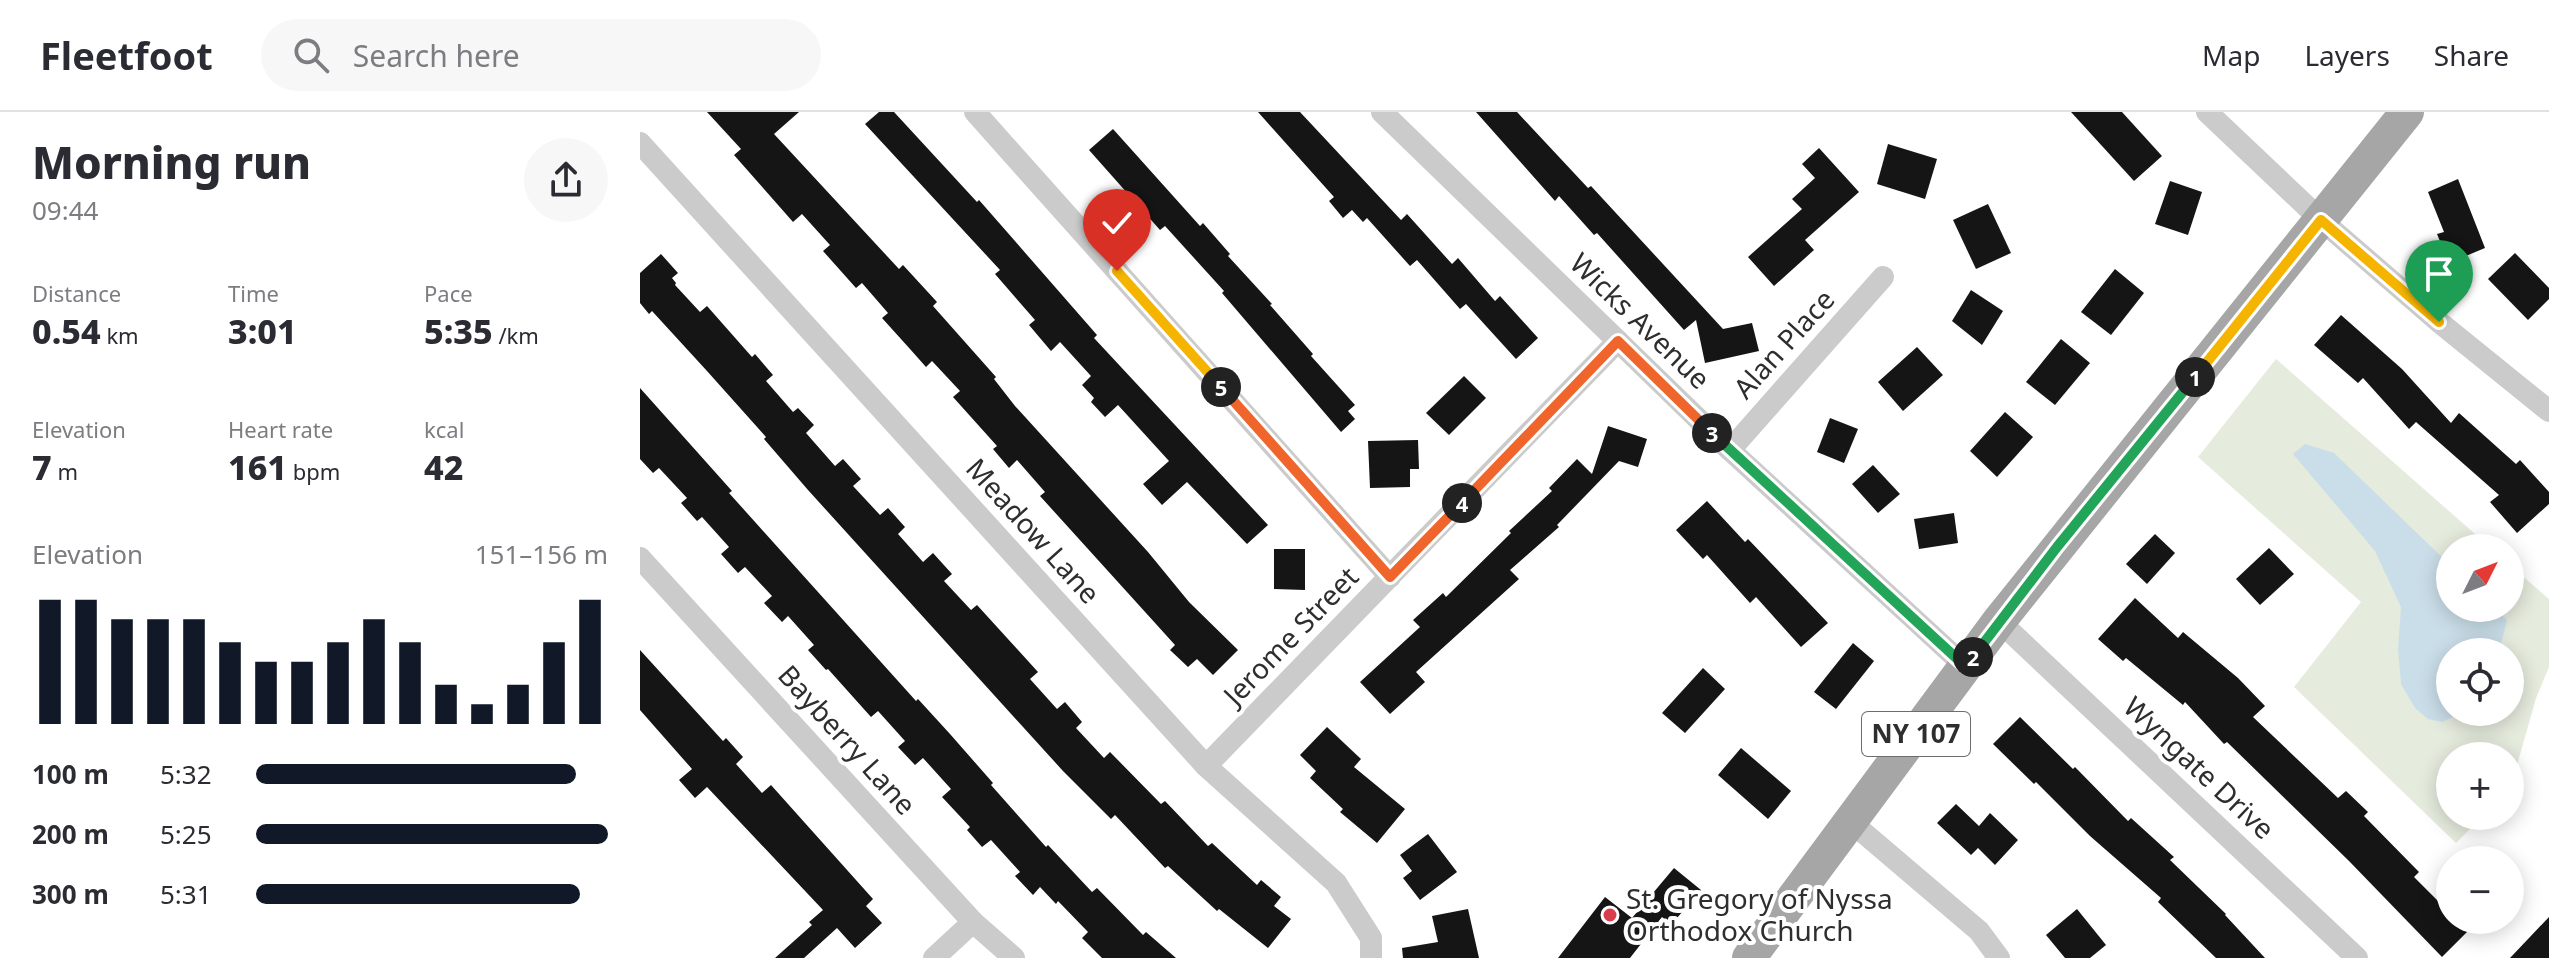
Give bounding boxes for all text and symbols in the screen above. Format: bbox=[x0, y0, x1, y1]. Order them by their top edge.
search box bbox=[261, 19, 821, 91]
text: Fleetfoot bbox=[40, 29, 213, 81]
icon: search bbox=[289, 33, 333, 77]
text: Search here bbox=[353, 35, 520, 76]
text: Map bbox=[2202, 36, 2260, 74]
text: Layers bbox=[2304, 36, 2390, 74]
text: Share bbox=[2434, 36, 2509, 74]
text: Morning run bbox=[32, 132, 311, 192]
button: share bbox=[524, 138, 608, 222]
pin bbox=[1083, 189, 1151, 271]
text: 09:44 bbox=[32, 192, 98, 228]
icon: check bbox=[1095, 201, 1139, 245]
pin bbox=[2405, 240, 2473, 322]
street label: Wicks Avenue bbox=[1563, 244, 1719, 397]
icon: arrive bbox=[2417, 252, 2461, 296]
text: Distance bbox=[32, 278, 121, 308]
text: Time bbox=[228, 278, 279, 308]
text: Pace bbox=[424, 278, 473, 308]
street label: Alan Place bbox=[1724, 281, 1842, 406]
text: 0.54 bbox=[32, 308, 101, 354]
text: 3:01 bbox=[228, 308, 297, 354]
text: 5:35 bbox=[424, 308, 493, 354]
text: km bbox=[101, 320, 139, 350]
text: /km bbox=[493, 320, 539, 350]
pin: 1 bbox=[2175, 357, 2215, 397]
text: 1 bbox=[2189, 362, 2201, 392]
pin: 5 bbox=[1201, 367, 1241, 407]
text: 5 bbox=[1215, 372, 1227, 402]
pin: 3 bbox=[1692, 413, 1732, 453]
text: Elevation bbox=[32, 414, 126, 444]
text: Heart rate bbox=[228, 414, 333, 444]
text: kcal bbox=[424, 414, 464, 444]
text: 3 bbox=[1706, 418, 1718, 448]
text: 7 bbox=[32, 444, 52, 490]
text: 161 bbox=[228, 444, 287, 490]
text: 42 bbox=[424, 444, 463, 490]
street label: Meadow Lane bbox=[958, 450, 1109, 611]
text: m bbox=[52, 456, 78, 486]
text: bpm bbox=[287, 456, 340, 486]
pin: 4 bbox=[1442, 483, 1482, 523]
text: 4 bbox=[1456, 488, 1468, 518]
north arrow bbox=[2436, 534, 2524, 622]
map controls bbox=[2436, 534, 2524, 934]
text: Elevation bbox=[32, 536, 143, 572]
text: 151–156 m bbox=[475, 536, 608, 572]
street label: Jerome Street bbox=[1212, 558, 1366, 715]
pin: 2 bbox=[1953, 637, 1993, 677]
button: locate bbox=[2436, 638, 2524, 726]
text: 2 bbox=[1967, 642, 1979, 672]
street label: Bayberry Lane bbox=[770, 656, 925, 822]
street label: Wyngate Drive bbox=[2116, 688, 2283, 847]
road number: NY 107 bbox=[1862, 712, 1970, 756]
button: + bbox=[2436, 742, 2524, 830]
text: 100 m bbox=[32, 756, 109, 792]
text: 5:32 bbox=[160, 756, 212, 792]
text: 200 m bbox=[32, 816, 109, 852]
text: 5:25 bbox=[160, 816, 212, 852]
button: − bbox=[2436, 846, 2524, 934]
text: 300 m bbox=[32, 876, 109, 912]
text: 5:31 bbox=[160, 876, 212, 912]
place label: St. Gregory of Nyssa Orthodox Church bbox=[1626, 879, 1893, 949]
marker: St. Gregory of Nyssa Orthodox Church bbox=[1601, 906, 1619, 924]

